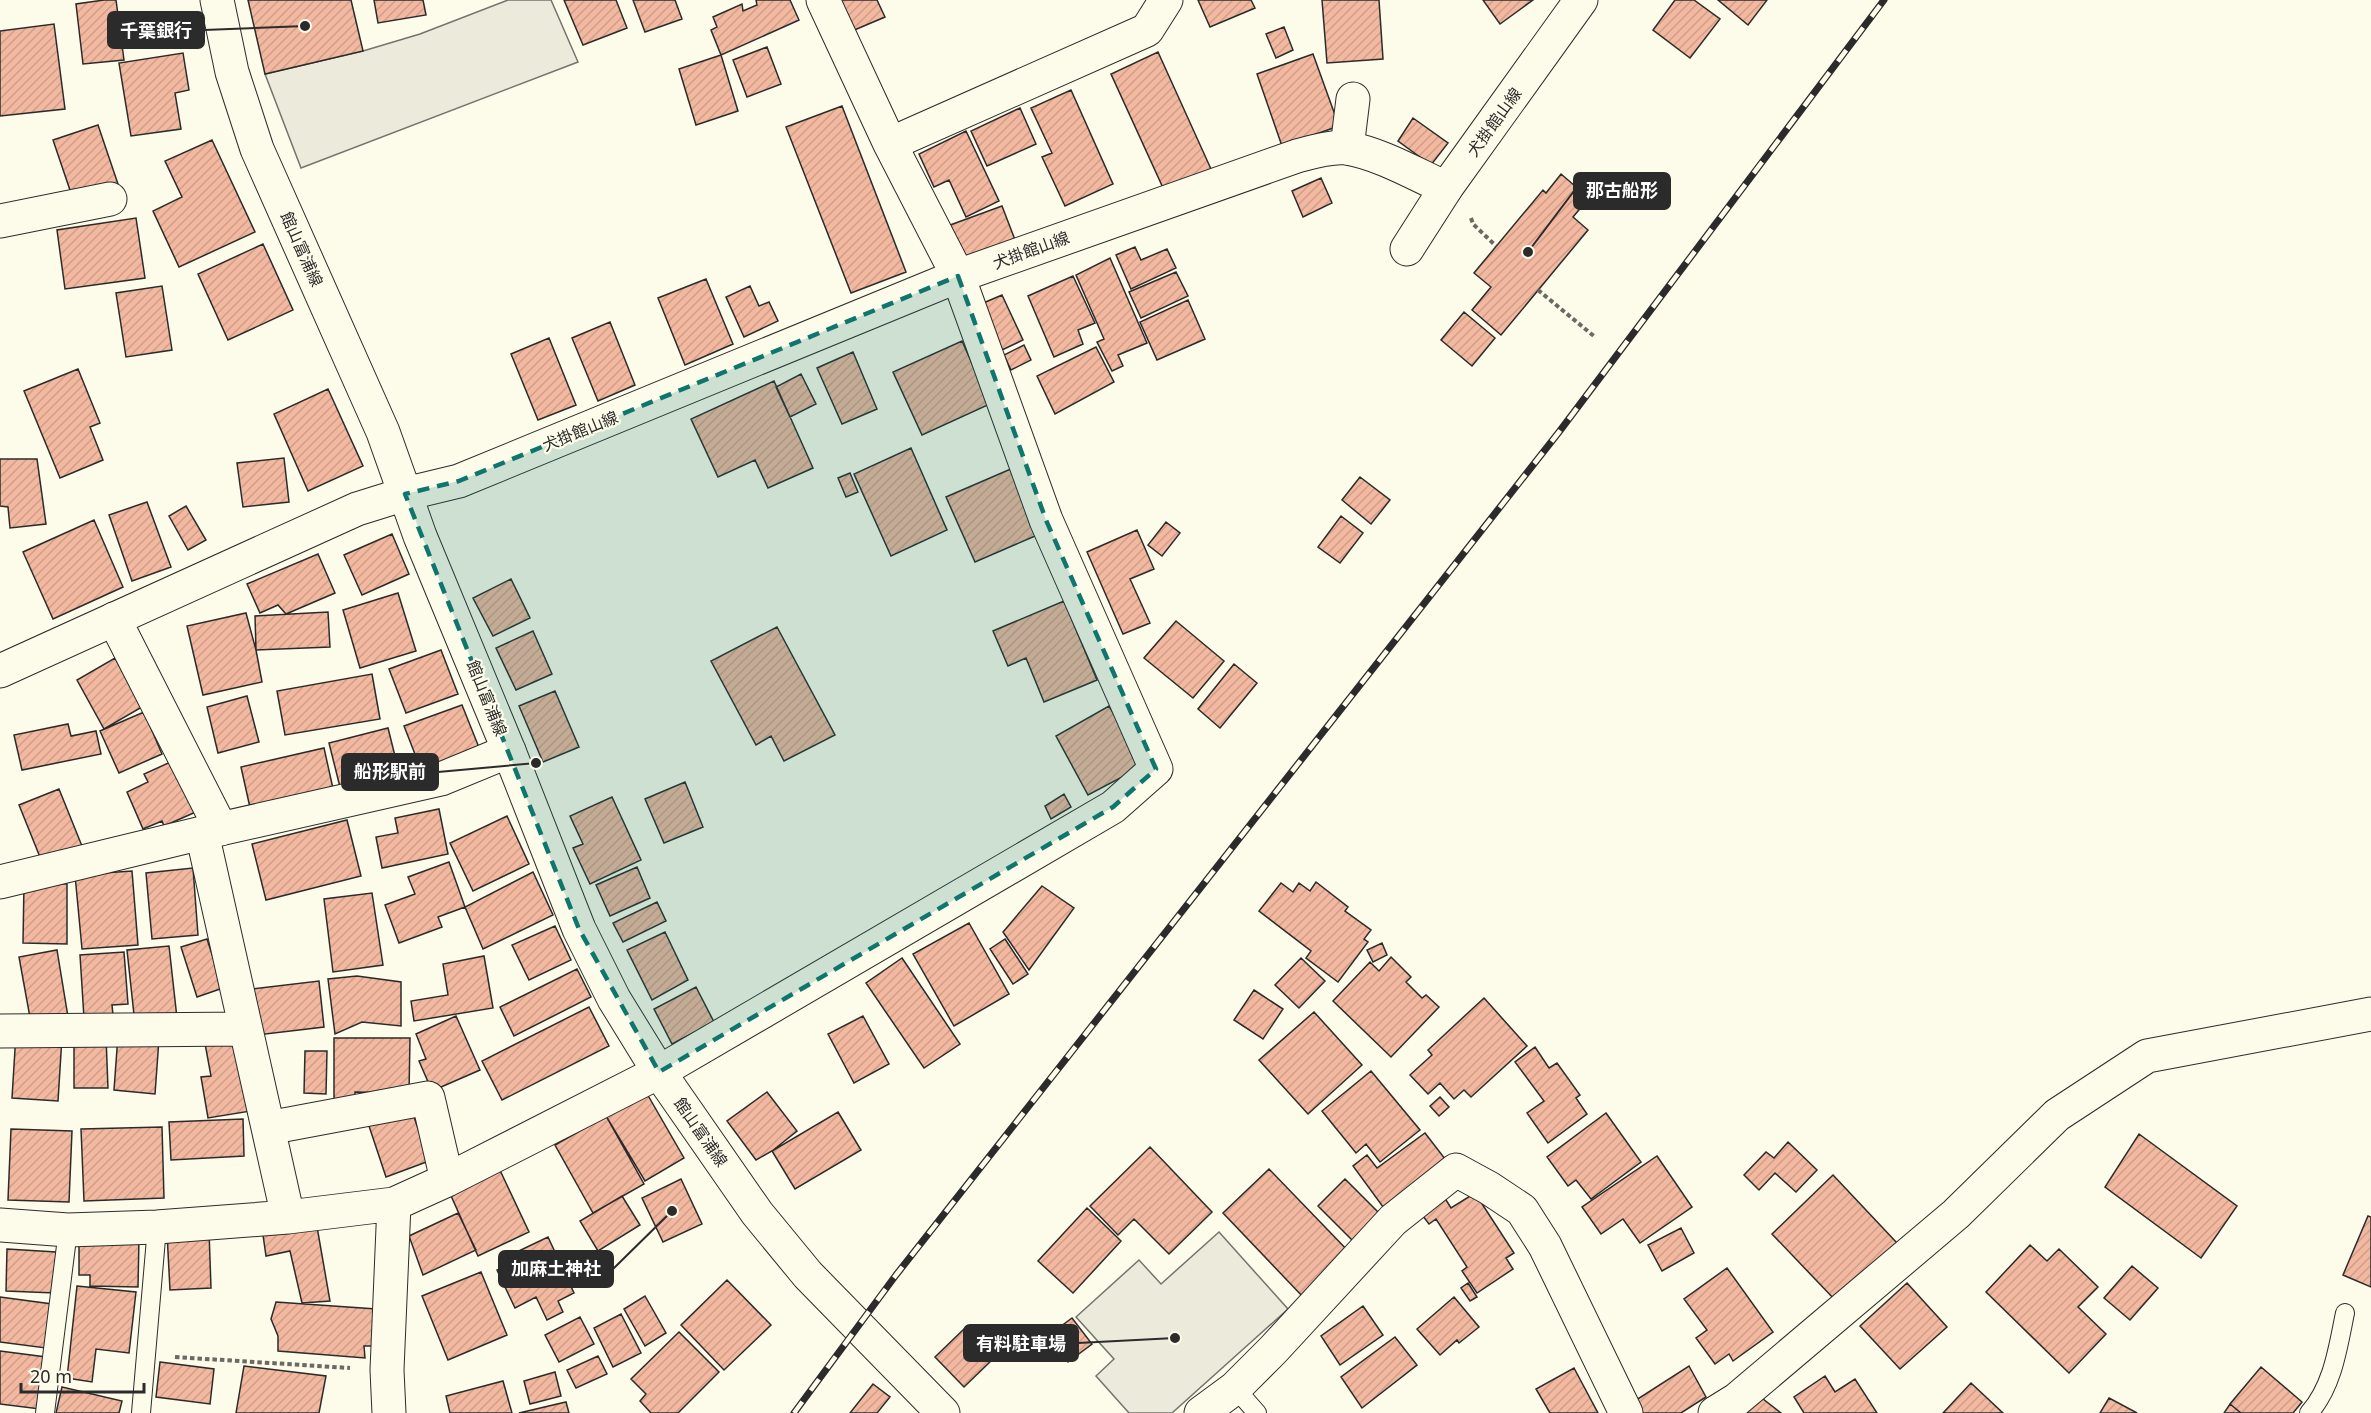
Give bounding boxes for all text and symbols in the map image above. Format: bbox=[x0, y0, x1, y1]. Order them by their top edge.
callout: 千葉銀行 bbox=[108, 12, 204, 48]
text: 千葉銀行 bbox=[120, 18, 192, 42]
street label: 犬掛館山線 bbox=[1462, 83, 1526, 161]
callout: 那古船形 bbox=[1574, 173, 1670, 209]
text: 那古船形 bbox=[1586, 178, 1658, 202]
street label: 館山富浦線 bbox=[276, 208, 328, 290]
street label: 犬掛館山線 bbox=[990, 226, 1072, 274]
street label: 犬掛館山線 bbox=[539, 406, 621, 456]
street label: 館山富浦線 bbox=[462, 657, 512, 739]
callout: 船形駅前 bbox=[342, 754, 438, 790]
text: 船形駅前 bbox=[354, 759, 426, 783]
street label: 館山富浦線 bbox=[669, 1093, 733, 1171]
callout: 加麻土神社 bbox=[499, 1251, 613, 1287]
text: 加麻土神社 bbox=[511, 1256, 601, 1280]
callout: 有料駐車場 bbox=[964, 1325, 1078, 1361]
text: 有料駐車場 bbox=[976, 1331, 1066, 1355]
scale bar bbox=[21, 1356, 144, 1394]
text: 20 m bbox=[30, 1364, 72, 1388]

